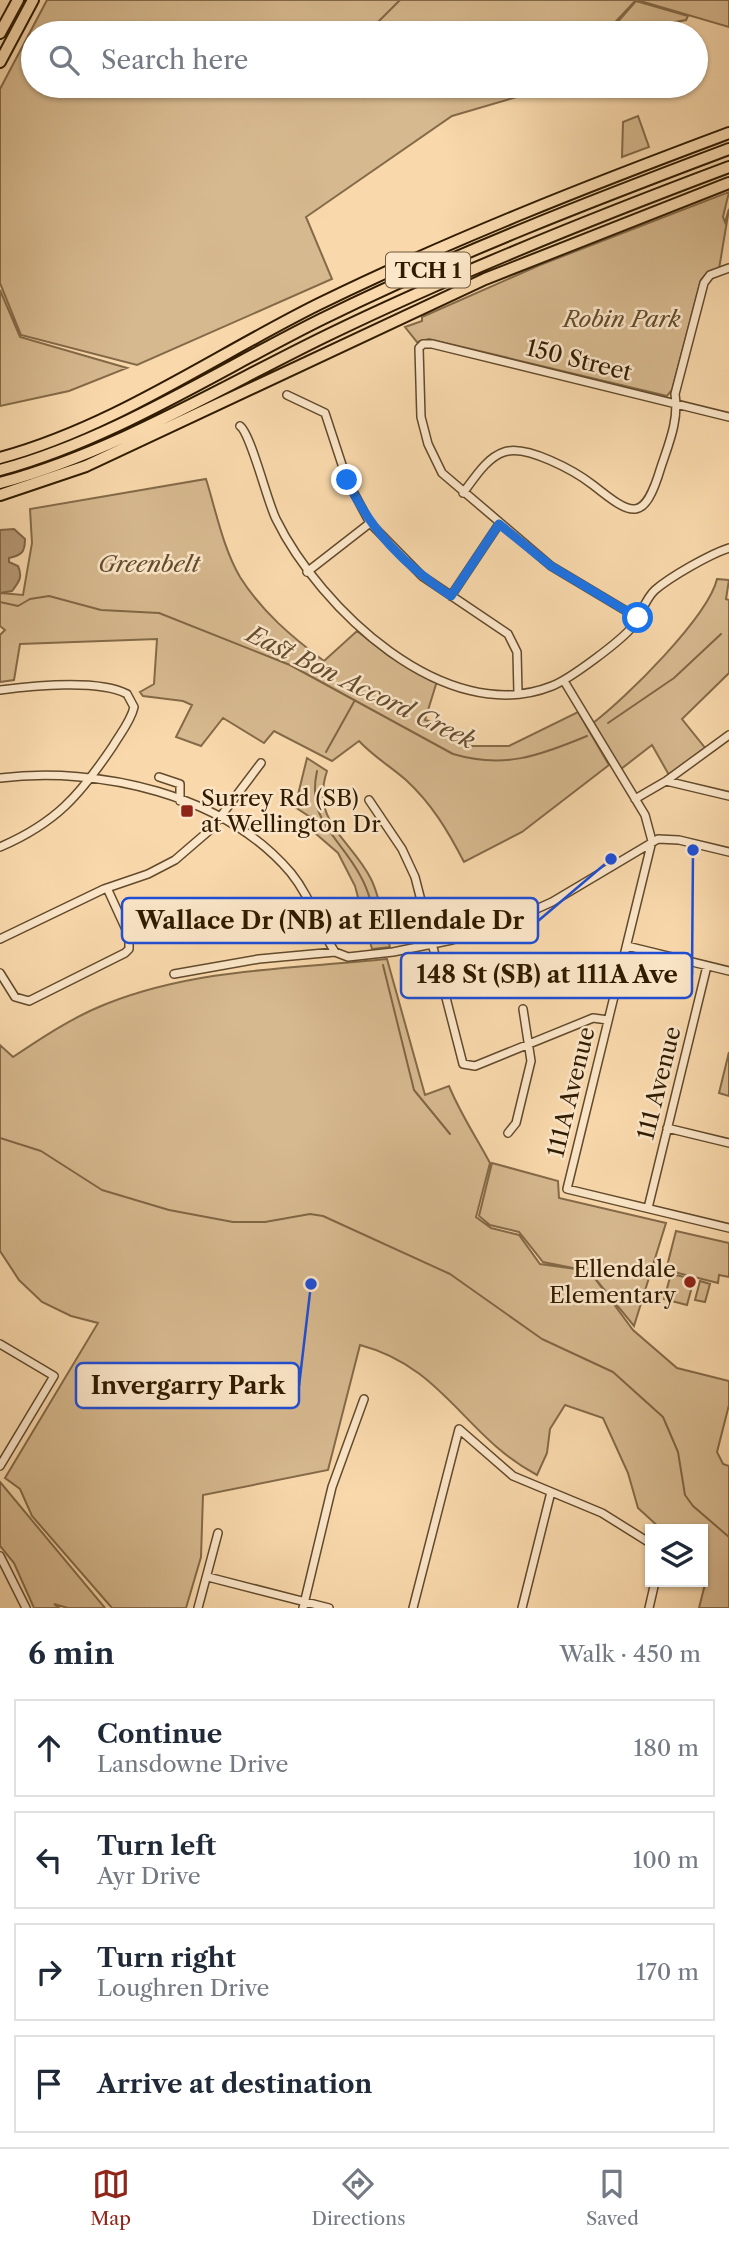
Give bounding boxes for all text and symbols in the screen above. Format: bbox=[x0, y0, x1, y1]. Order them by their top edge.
search box bbox=[21, 21, 708, 98]
icon: search bbox=[45, 41, 83, 79]
text: Search here bbox=[101, 44, 248, 76]
road number: TCH 1 bbox=[386, 252, 470, 288]
park label: Robin Park bbox=[561, 305, 681, 333]
street label: 150 Street bbox=[523, 333, 635, 387]
route end bbox=[331, 464, 362, 495]
park label: Greenbelt bbox=[98, 550, 202, 578]
route start bbox=[622, 602, 653, 633]
water label: East Bon Accord Creek bbox=[240, 618, 480, 755]
place label: Surrey Rd (SB) at Wellington Dr bbox=[201, 784, 381, 838]
marker: Surrey Rd (SB) at Wellington Dr bbox=[179, 803, 195, 819]
callout: Wallace Dr (NB) at Ellendale Dr bbox=[122, 898, 538, 943]
text: Wallace Dr (NB) at Ellendale Dr bbox=[135, 906, 525, 935]
callout: 148 St (SB) at 111A Ave bbox=[401, 953, 692, 998]
text: 148 St (SB) at 111A Ave bbox=[416, 960, 678, 989]
street label: 111 Avenue bbox=[631, 1023, 687, 1143]
street label: 111A Avenue bbox=[541, 1024, 601, 1160]
place label: Ellendale Elementary bbox=[549, 1255, 676, 1309]
marker: Ellendale Elementary bbox=[682, 1274, 698, 1290]
callout: Invergarry Park bbox=[76, 1363, 299, 1408]
text: Invergarry Park bbox=[91, 1371, 286, 1400]
map controls bbox=[645, 1524, 708, 1587]
button: layers bbox=[645, 1524, 708, 1587]
text: 6 min bbox=[28, 1635, 115, 1672]
text: Walk · 450 m bbox=[559, 1640, 701, 1668]
text: Continue bbox=[97, 1718, 222, 1750]
icon: ahead bbox=[30, 1729, 68, 1767]
text: 180 m bbox=[634, 1734, 699, 1762]
text: Lansdowne Drive bbox=[97, 1750, 288, 1778]
text: Turn left bbox=[97, 1830, 216, 1862]
icon: left bbox=[30, 1841, 68, 1879]
text: 100 m bbox=[633, 1846, 699, 1874]
text: Ayr Drive bbox=[97, 1862, 201, 1890]
text: Turn right bbox=[97, 1942, 236, 1974]
icon: right bbox=[30, 1953, 68, 1991]
text: 170 m bbox=[636, 1958, 699, 1986]
text: Loughren Drive bbox=[97, 1974, 269, 2002]
icon: arrive bbox=[30, 2065, 68, 2103]
text: Arrive at destination bbox=[97, 2068, 372, 2100]
tab: Map bbox=[90, 2165, 131, 2230]
tab: Directions bbox=[312, 2165, 405, 2230]
tab: Saved bbox=[586, 2165, 639, 2230]

